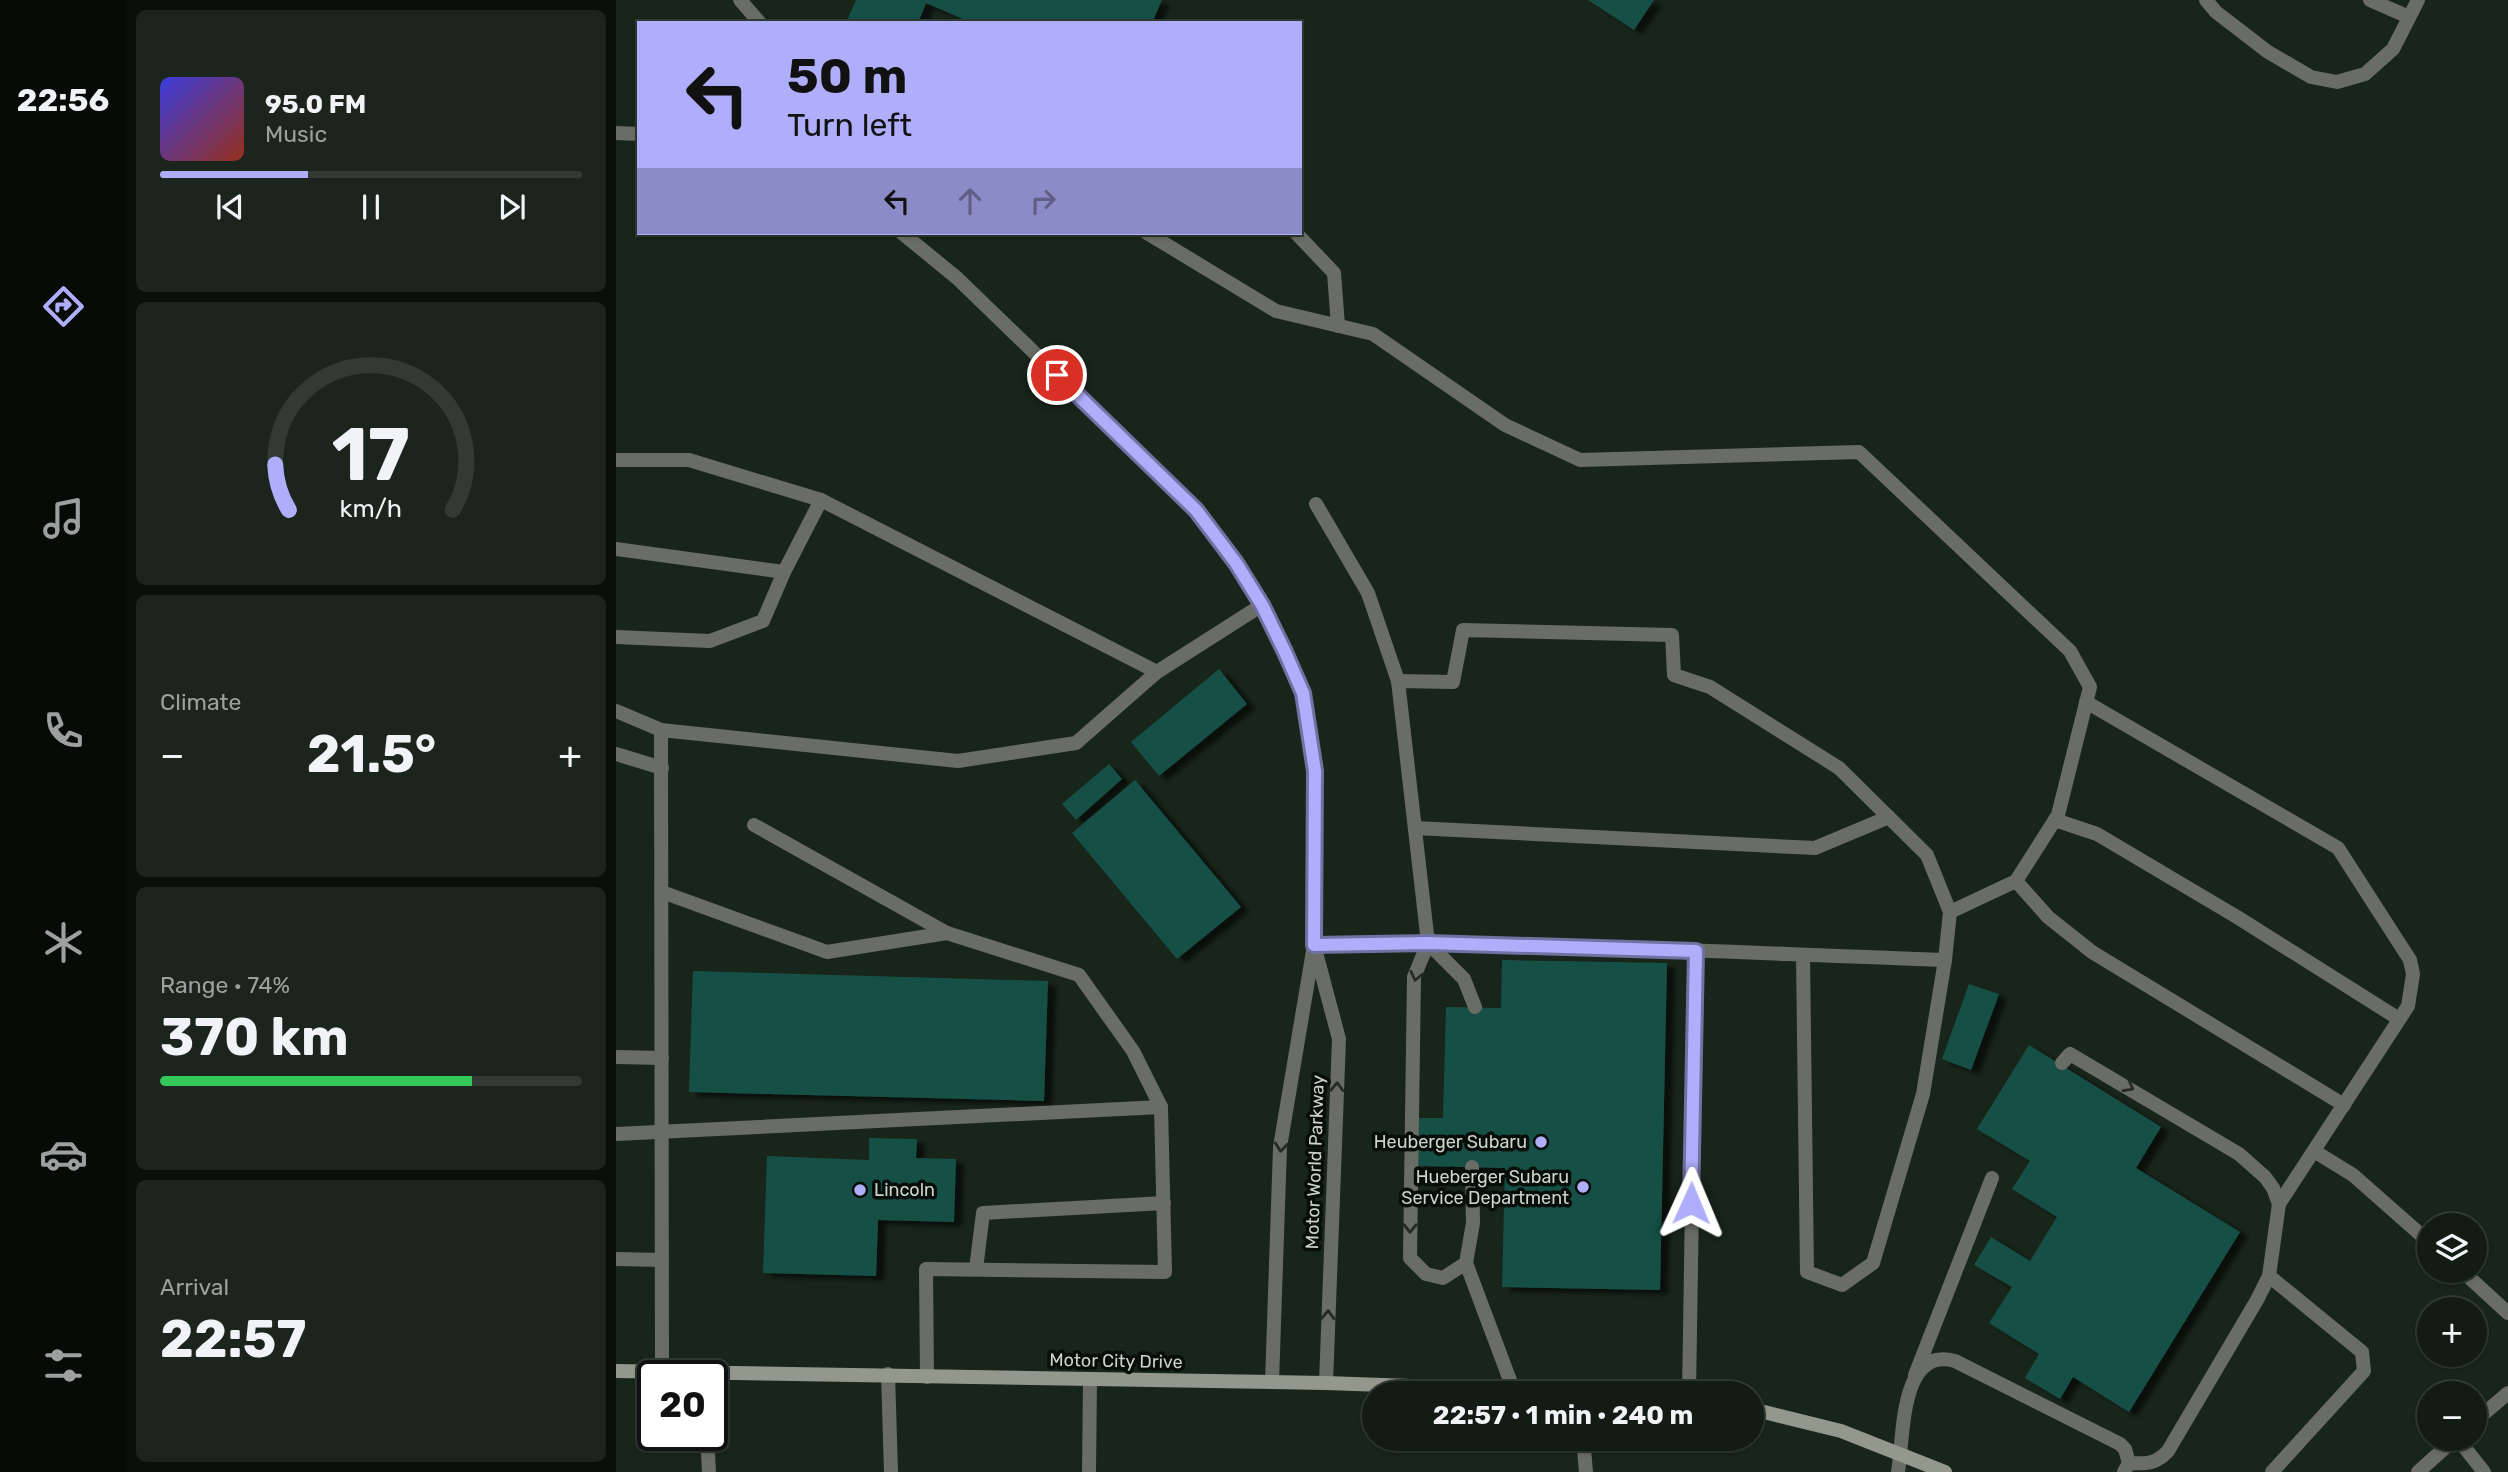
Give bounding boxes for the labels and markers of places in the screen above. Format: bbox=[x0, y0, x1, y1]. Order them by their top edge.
pin bbox=[1027, 345, 1087, 405]
place label: Heuberger Subaru bbox=[1374, 1131, 1527, 1153]
marker: Heuberger Subaru bbox=[1533, 1134, 1549, 1150]
place label: Hueberger Subaru Service Department bbox=[1401, 1166, 1569, 1209]
place label: Lincoln bbox=[874, 1179, 935, 1201]
marker: Hueberger Subaru Service Department bbox=[1575, 1179, 1591, 1195]
marker: Lincoln bbox=[852, 1182, 868, 1198]

